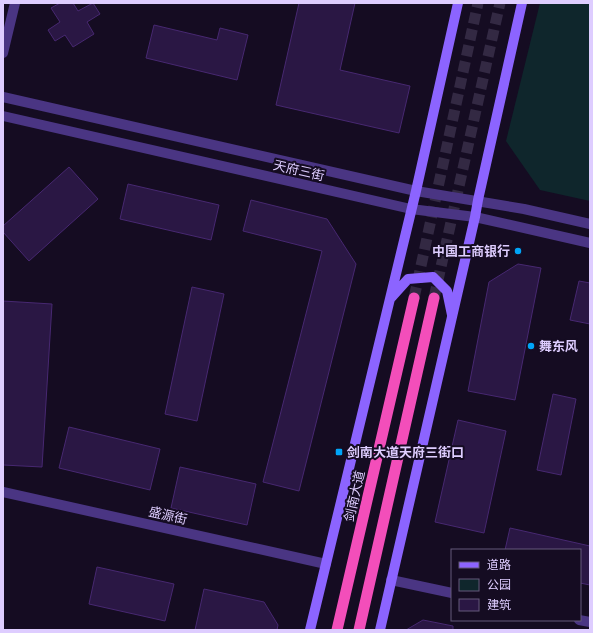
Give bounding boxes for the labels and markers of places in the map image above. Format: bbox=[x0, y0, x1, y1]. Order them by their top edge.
place label: 中国工商银行 bbox=[432, 242, 510, 261]
marker: 中国工商银行 bbox=[513, 246, 523, 256]
place label: 舞东风 bbox=[539, 337, 578, 356]
marker: 舞东风 bbox=[526, 341, 536, 351]
place label: 剑南大道天府三街口 bbox=[347, 443, 464, 462]
marker: 剑南大道天府三街口 bbox=[334, 447, 344, 457]

